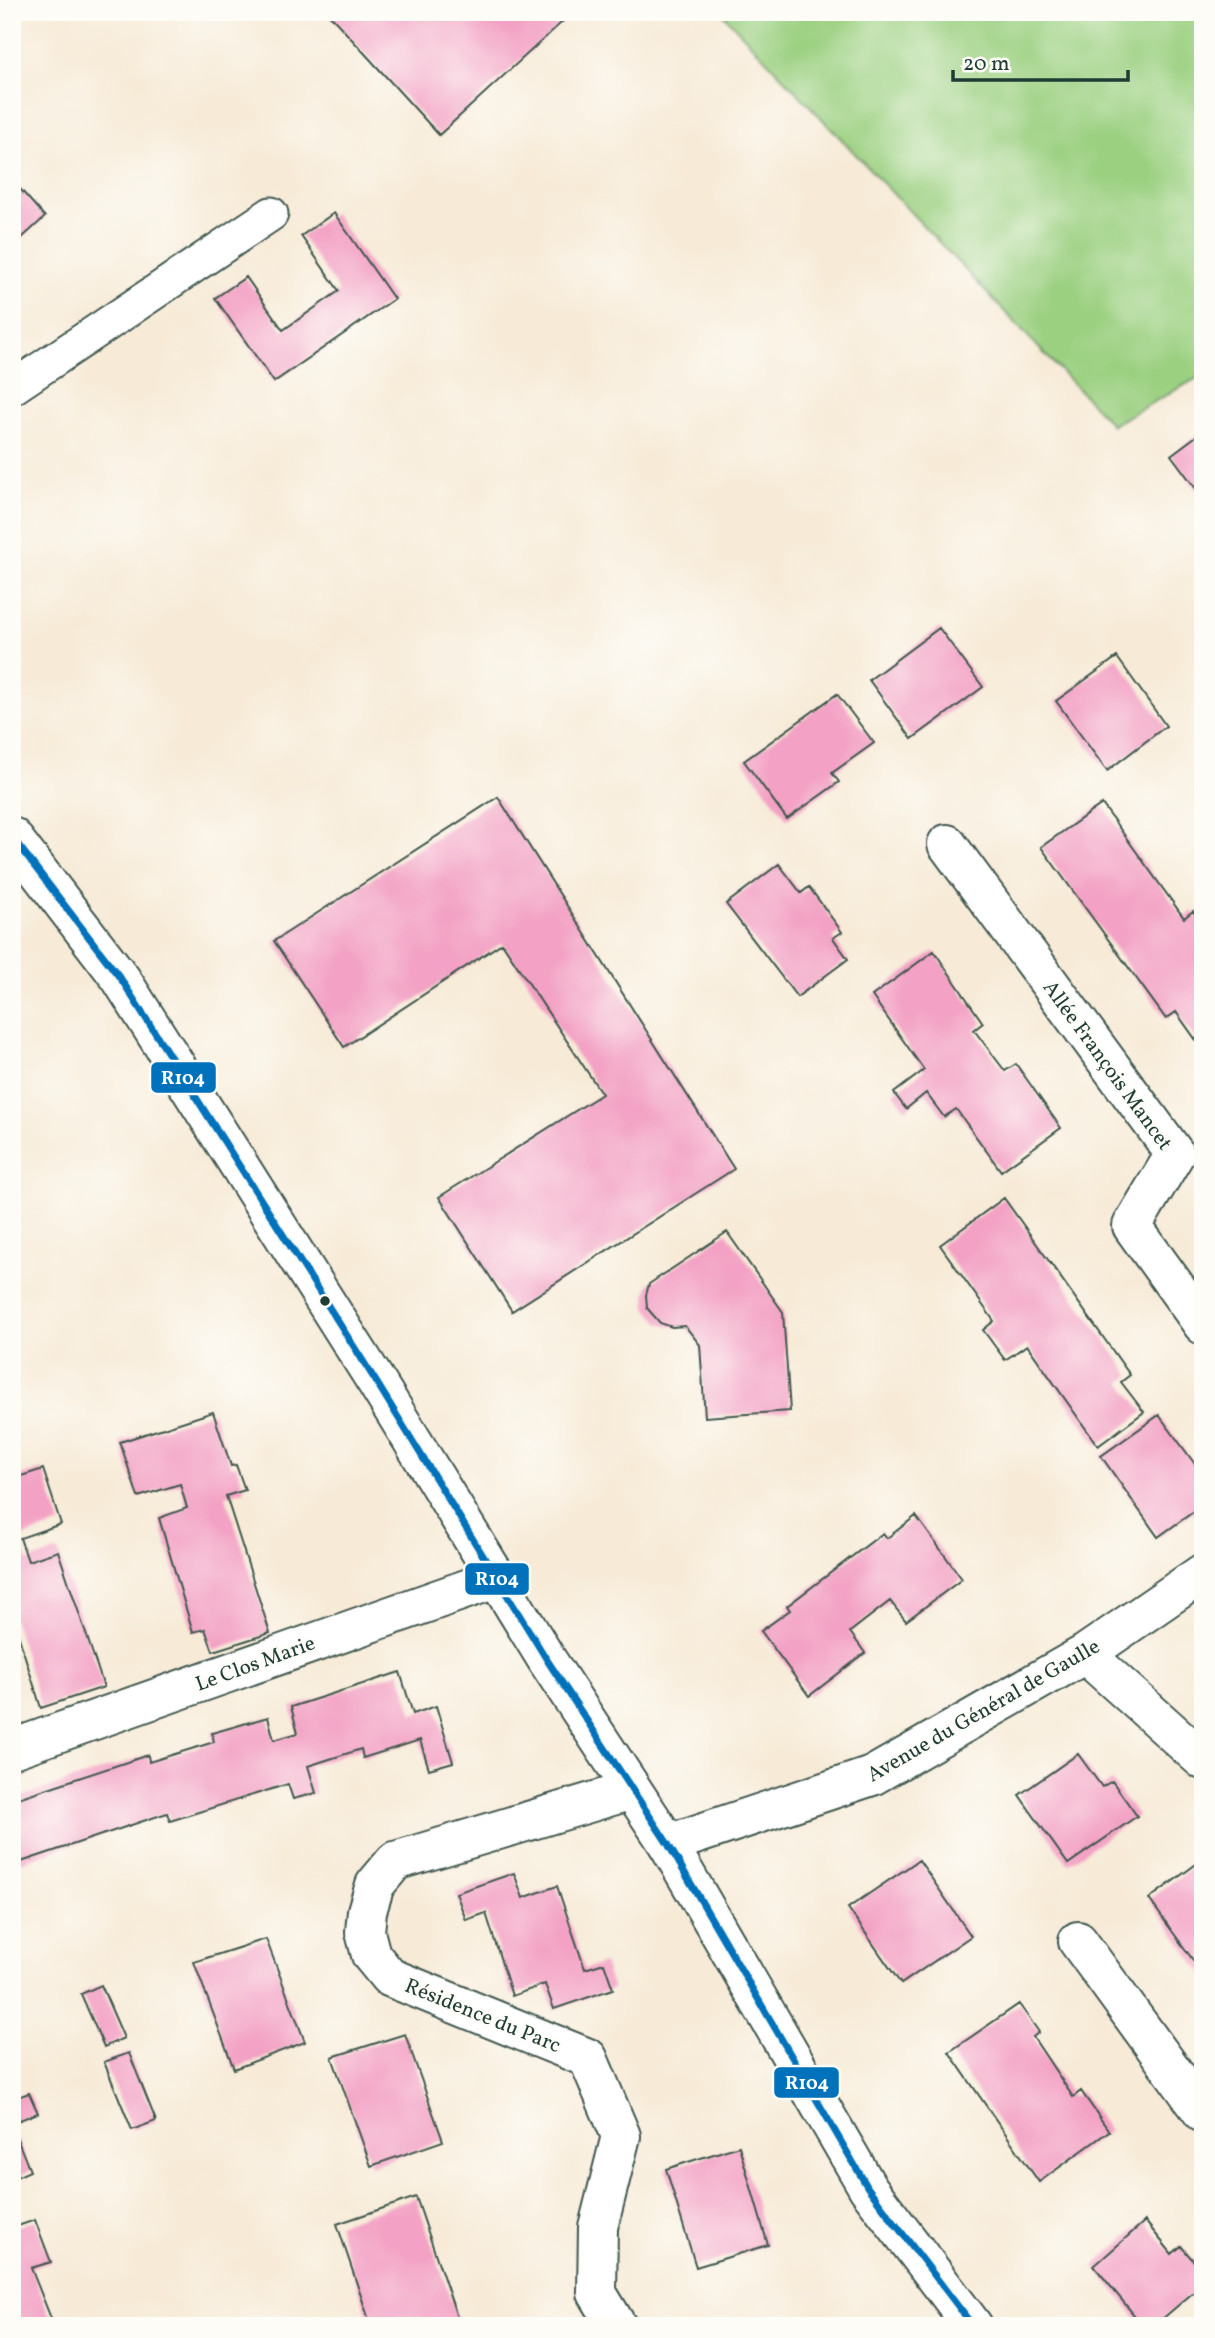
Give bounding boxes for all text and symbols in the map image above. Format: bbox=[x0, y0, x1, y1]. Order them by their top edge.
scale bar bbox=[953, 38, 1128, 82]
text: 20 m bbox=[963, 50, 1009, 79]
street label: Allée François Mancet bbox=[1035, 975, 1178, 1157]
line badge: R104 bbox=[150, 1061, 217, 1094]
text: R104 bbox=[161, 1066, 205, 1092]
unlabelled marker bbox=[318, 1294, 332, 1308]
line badge: R104 bbox=[464, 1562, 530, 1596]
text: R104 bbox=[475, 1567, 519, 1593]
street label: Le Clos Marie bbox=[192, 1629, 319, 1699]
street label: Avenue du Général de Gaulle bbox=[862, 1633, 1106, 1790]
street label: Résidence du Parc bbox=[400, 1972, 565, 2061]
line badge: R104 bbox=[773, 2066, 840, 2099]
text: R104 bbox=[785, 2071, 829, 2097]

